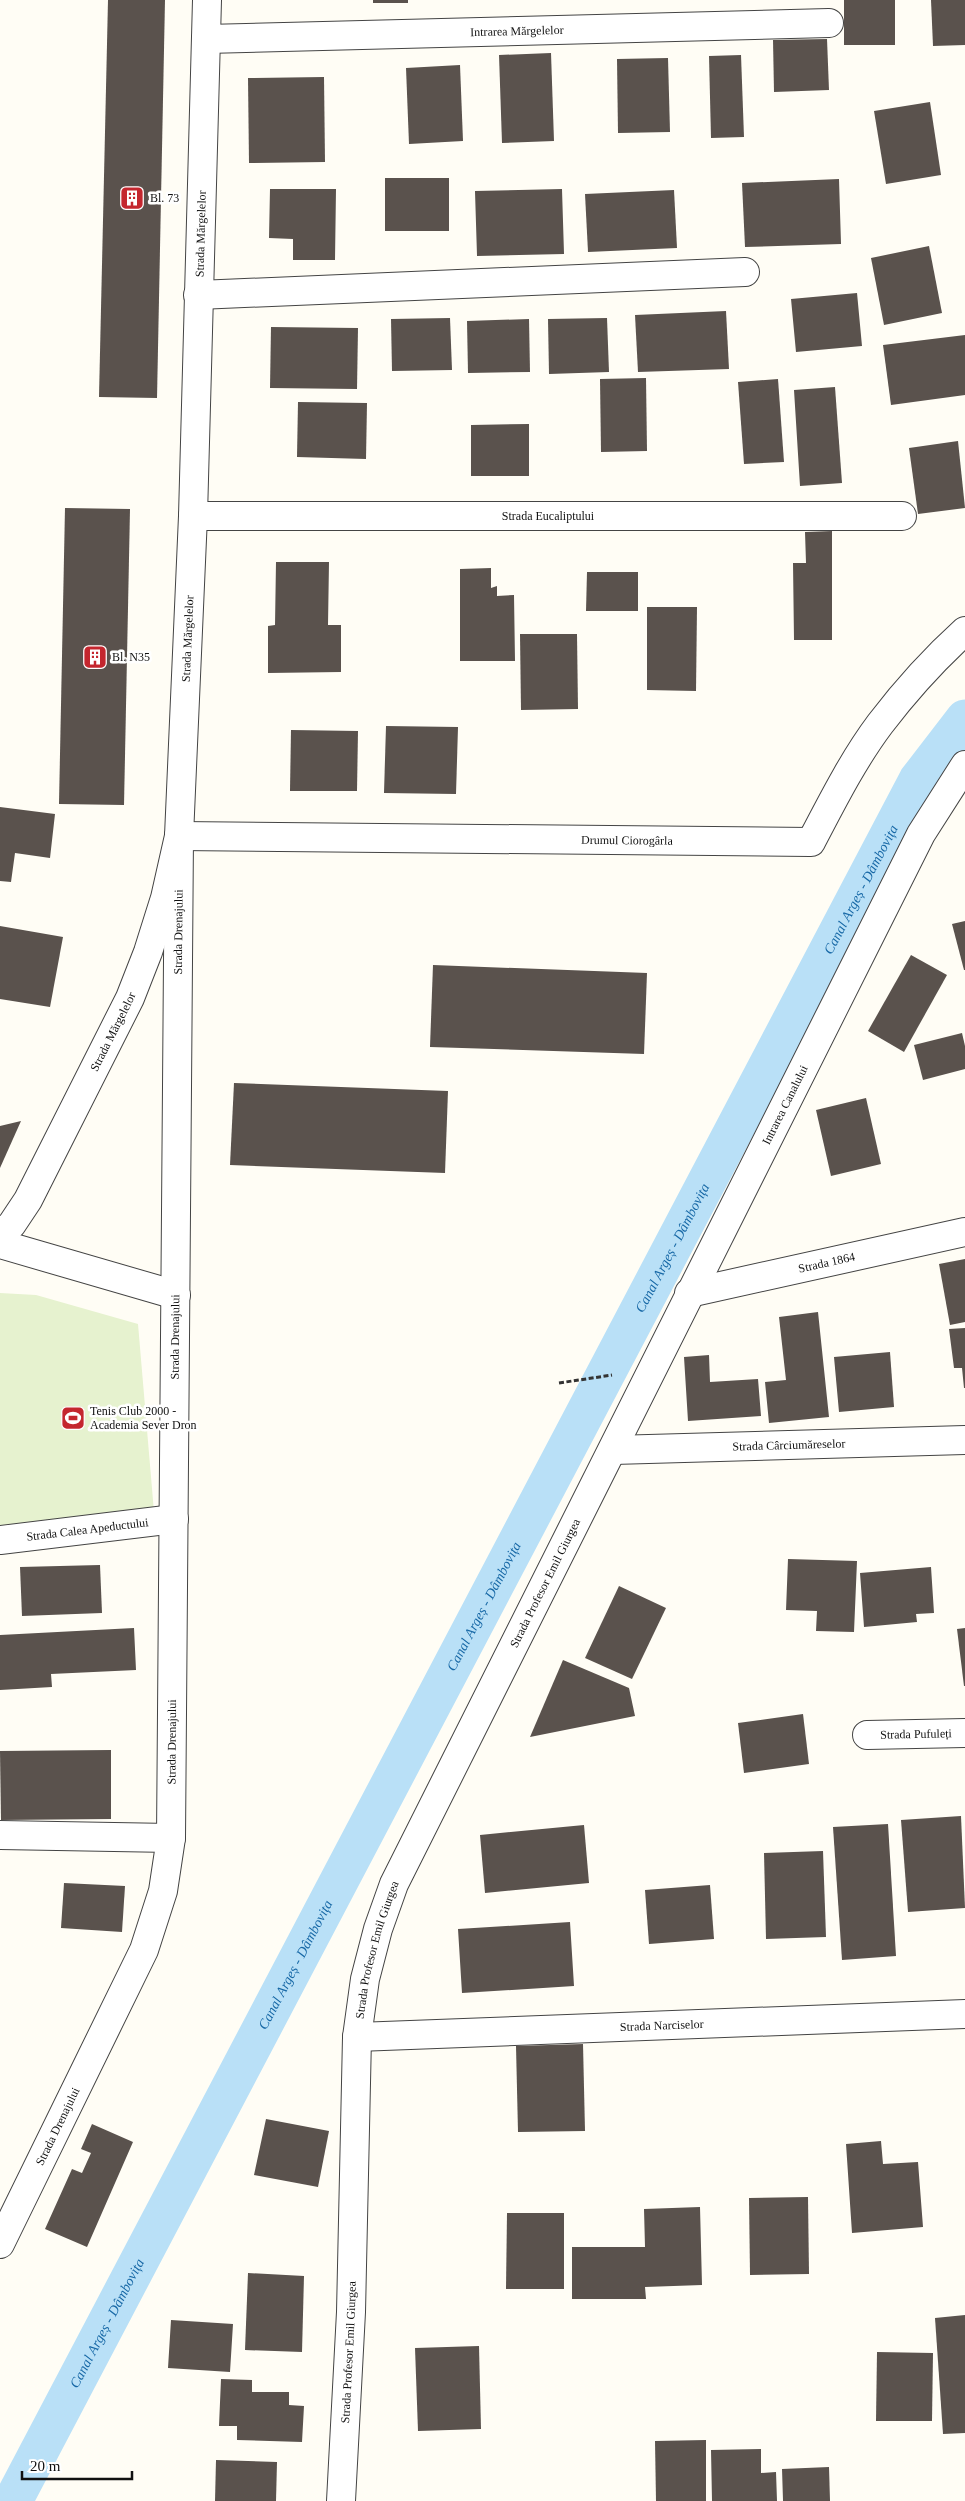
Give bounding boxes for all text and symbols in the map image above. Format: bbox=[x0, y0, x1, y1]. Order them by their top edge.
street label: Intrarea Mărgelelor bbox=[470, 23, 564, 39]
building icon: Bl. 73 bbox=[119, 185, 145, 211]
street label: Strada Mărgelelor bbox=[192, 190, 209, 277]
place label: Bl. 73 bbox=[150, 191, 179, 205]
street label: Strada Eucaliptului bbox=[502, 509, 595, 523]
street label: Strada Mărgelelor bbox=[179, 595, 197, 682]
building icon: Bl. N35 bbox=[82, 644, 108, 670]
place label: Bl. N35 bbox=[112, 650, 150, 664]
water label: Canal Argeș - Dâmbovița bbox=[820, 822, 901, 956]
street label: Drumul Ciorogârla bbox=[581, 833, 674, 848]
street label: Strada Drenajului bbox=[171, 889, 186, 975]
street label: Strada Mărgelelor bbox=[87, 990, 139, 1074]
street label: Intrarea Canalului bbox=[759, 1062, 811, 1147]
water label: Canal Argeș - Dâmbovița bbox=[632, 1181, 712, 1315]
street label: Strada 1864 bbox=[797, 1250, 856, 1276]
street label: Strada Drenajului bbox=[168, 1294, 182, 1380]
place label: Tenis Club 2000 - Academia Sever Dron bbox=[90, 1404, 197, 1432]
sports icon: Tenis Club 2000 - Academia Sever Dron bbox=[60, 1405, 86, 1431]
street label: Strada Cârciumăreselor bbox=[732, 1436, 846, 1454]
street label: Strada Calea Apeductului bbox=[26, 1515, 150, 1544]
street label: Strada Profesor Emil Giurgea bbox=[507, 1516, 583, 1650]
water label: Canal Argeș - Dâmbovița bbox=[443, 1539, 524, 1673]
street label: Strada Drenajului bbox=[164, 1699, 179, 1785]
street label: Strada Pufuleți bbox=[880, 1726, 953, 1742]
street label: Strada Profesor Emil Giurgea bbox=[353, 1878, 402, 2020]
water label: Canal Argeș - Dâmbovița bbox=[255, 1898, 335, 2032]
street label: Strada Narciselor bbox=[620, 2017, 704, 2034]
street label: Strada Drenajului bbox=[33, 2084, 83, 2168]
water label: Canal Argeș - Dâmbovița bbox=[67, 2256, 147, 2390]
street label: Strada Profesor Emil Giurgea bbox=[338, 2280, 359, 2424]
scale bar bbox=[22, 2448, 132, 2480]
text: 20 m bbox=[30, 2458, 61, 2474]

